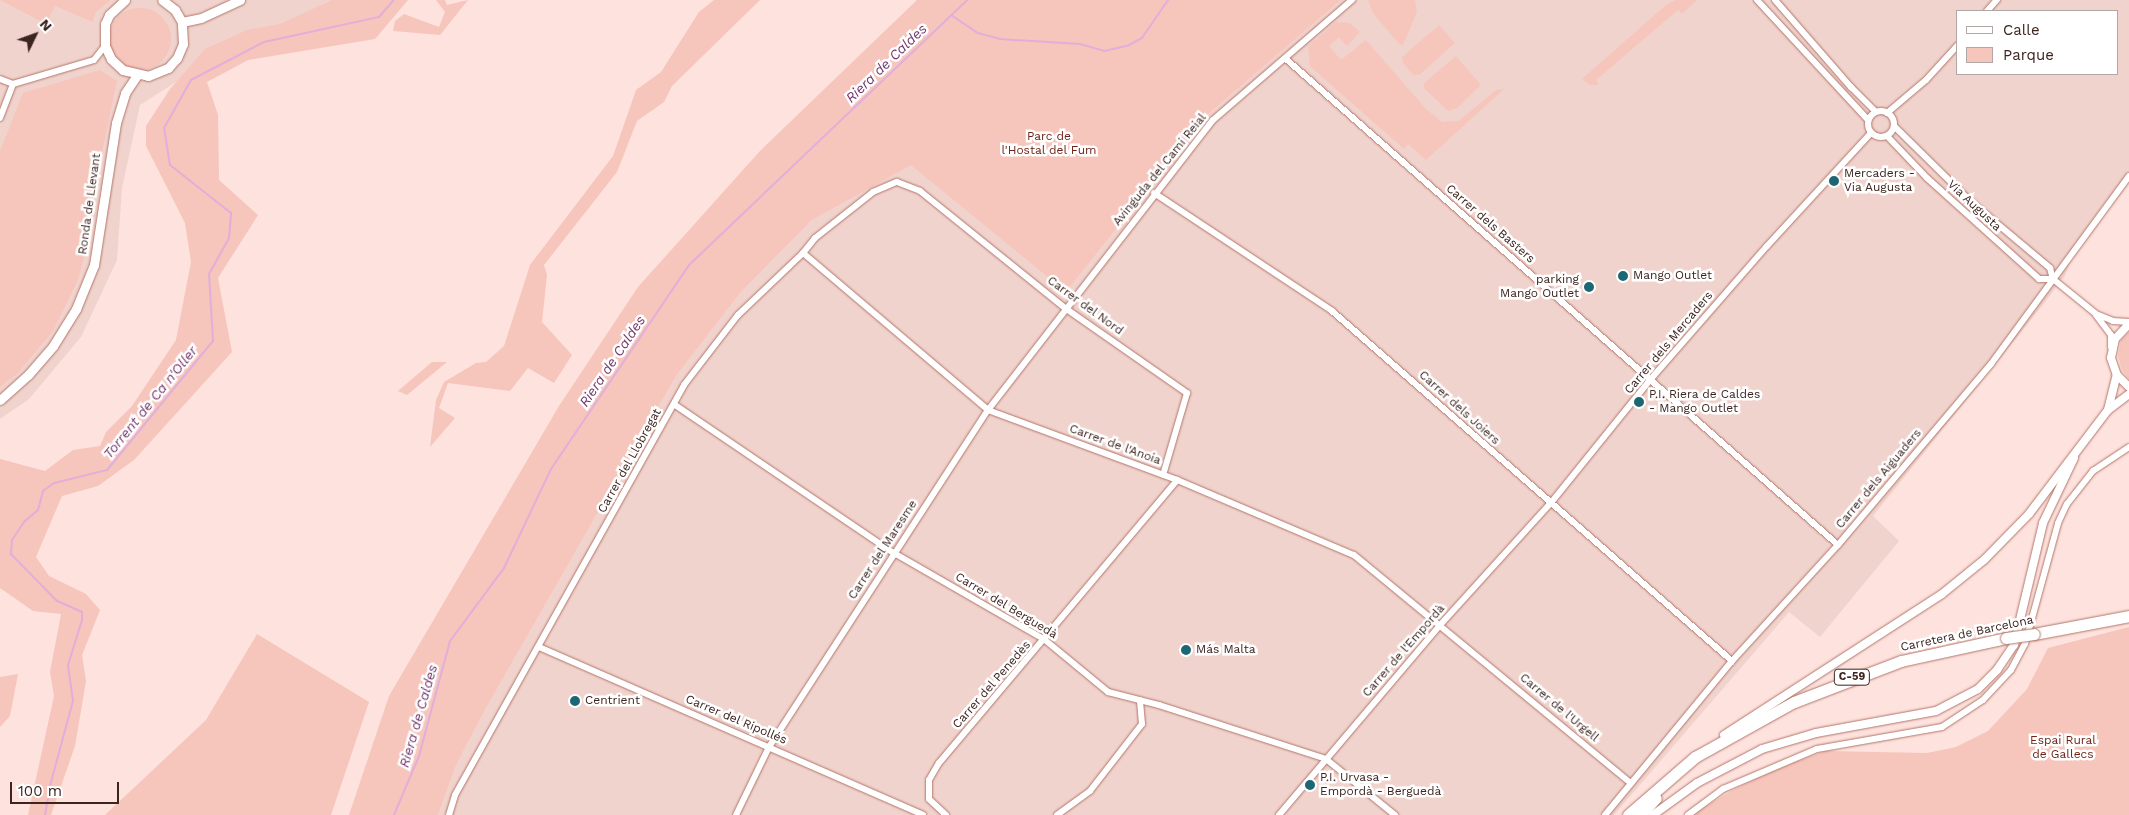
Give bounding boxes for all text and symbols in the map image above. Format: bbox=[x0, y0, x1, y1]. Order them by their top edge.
north arrow bbox=[10, 10, 60, 60]
legend bbox=[1956, 10, 2119, 75]
text: N bbox=[37, 16, 56, 34]
water label: Riera de Caldes bbox=[842, 20, 930, 106]
text: Calle bbox=[2003, 21, 2040, 39]
text: Parque bbox=[2003, 46, 2054, 64]
street label: Avinguda del Camí Reial bbox=[1110, 111, 1210, 229]
park label: Parc de l'Hostal del Fum bbox=[1001, 130, 1097, 158]
street label: Ronda de Llevant bbox=[76, 152, 104, 256]
place label: Mercaders - Via Augusta bbox=[1844, 167, 1915, 195]
marker: Mercaders - Via Augusta bbox=[1828, 175, 1840, 187]
street label: Via Augusta bbox=[1944, 177, 2004, 235]
street label: Carrer dels Basters bbox=[1443, 182, 1537, 266]
place label: Mango Outlet bbox=[1633, 269, 1712, 283]
marker: Mango Outlet bbox=[1617, 270, 1629, 282]
street label: Carrer del Nord bbox=[1044, 273, 1126, 339]
place label: parking Mango Outlet bbox=[1500, 273, 1579, 301]
marker: parking Mango Outlet bbox=[1583, 281, 1595, 293]
street label: Carrer dels Mercaders bbox=[1622, 289, 1716, 397]
water label: Riera de Caldes bbox=[575, 312, 649, 410]
water label: Torrent de Ca n'Oller bbox=[99, 342, 201, 462]
street label: Carrer dels Joiers bbox=[1416, 368, 1502, 448]
place label: P.I. Riera de Caldes - Mango Outlet bbox=[1649, 388, 1761, 416]
marker: P.I. Riera de Caldes - Mango Outlet bbox=[1633, 396, 1645, 408]
street label: Carrer del Llobregat bbox=[595, 406, 665, 516]
street label: Carrer de l'Anoia bbox=[1067, 422, 1163, 468]
street label: Carrer dels Aiguaders bbox=[1833, 426, 1925, 532]
street label: Carrer del Maresme bbox=[845, 497, 921, 603]
street label: Carrer del Berguedà bbox=[952, 570, 1060, 642]
street label: Carrer de l'Empordà bbox=[1360, 602, 1448, 700]
street label: Carretera de Barcelona bbox=[1899, 613, 2035, 655]
street label: Carrer del Penedès bbox=[950, 638, 1034, 732]
place label: Más Malta bbox=[1196, 643, 1256, 657]
marker: Más Malta bbox=[1180, 644, 1192, 656]
water label: Riera de Caldes bbox=[395, 663, 441, 769]
road number: C-59 bbox=[1833, 669, 1871, 686]
street label: Carrer de l'Urgell bbox=[1516, 671, 1602, 745]
street label: Carrer del Ripollés bbox=[683, 692, 789, 748]
place label: Centrient bbox=[585, 694, 640, 708]
marker: Centrient bbox=[569, 695, 581, 707]
park label: Espai Rural de Gallecs bbox=[2030, 734, 2096, 762]
place label: P.I. Urvasa - Empordà - Berguedà bbox=[1320, 771, 1442, 799]
scale bar bbox=[12, 772, 121, 804]
marker: P.I. Urvasa - Empordà - Berguedà bbox=[1304, 779, 1316, 791]
text: 100 m bbox=[18, 782, 62, 800]

